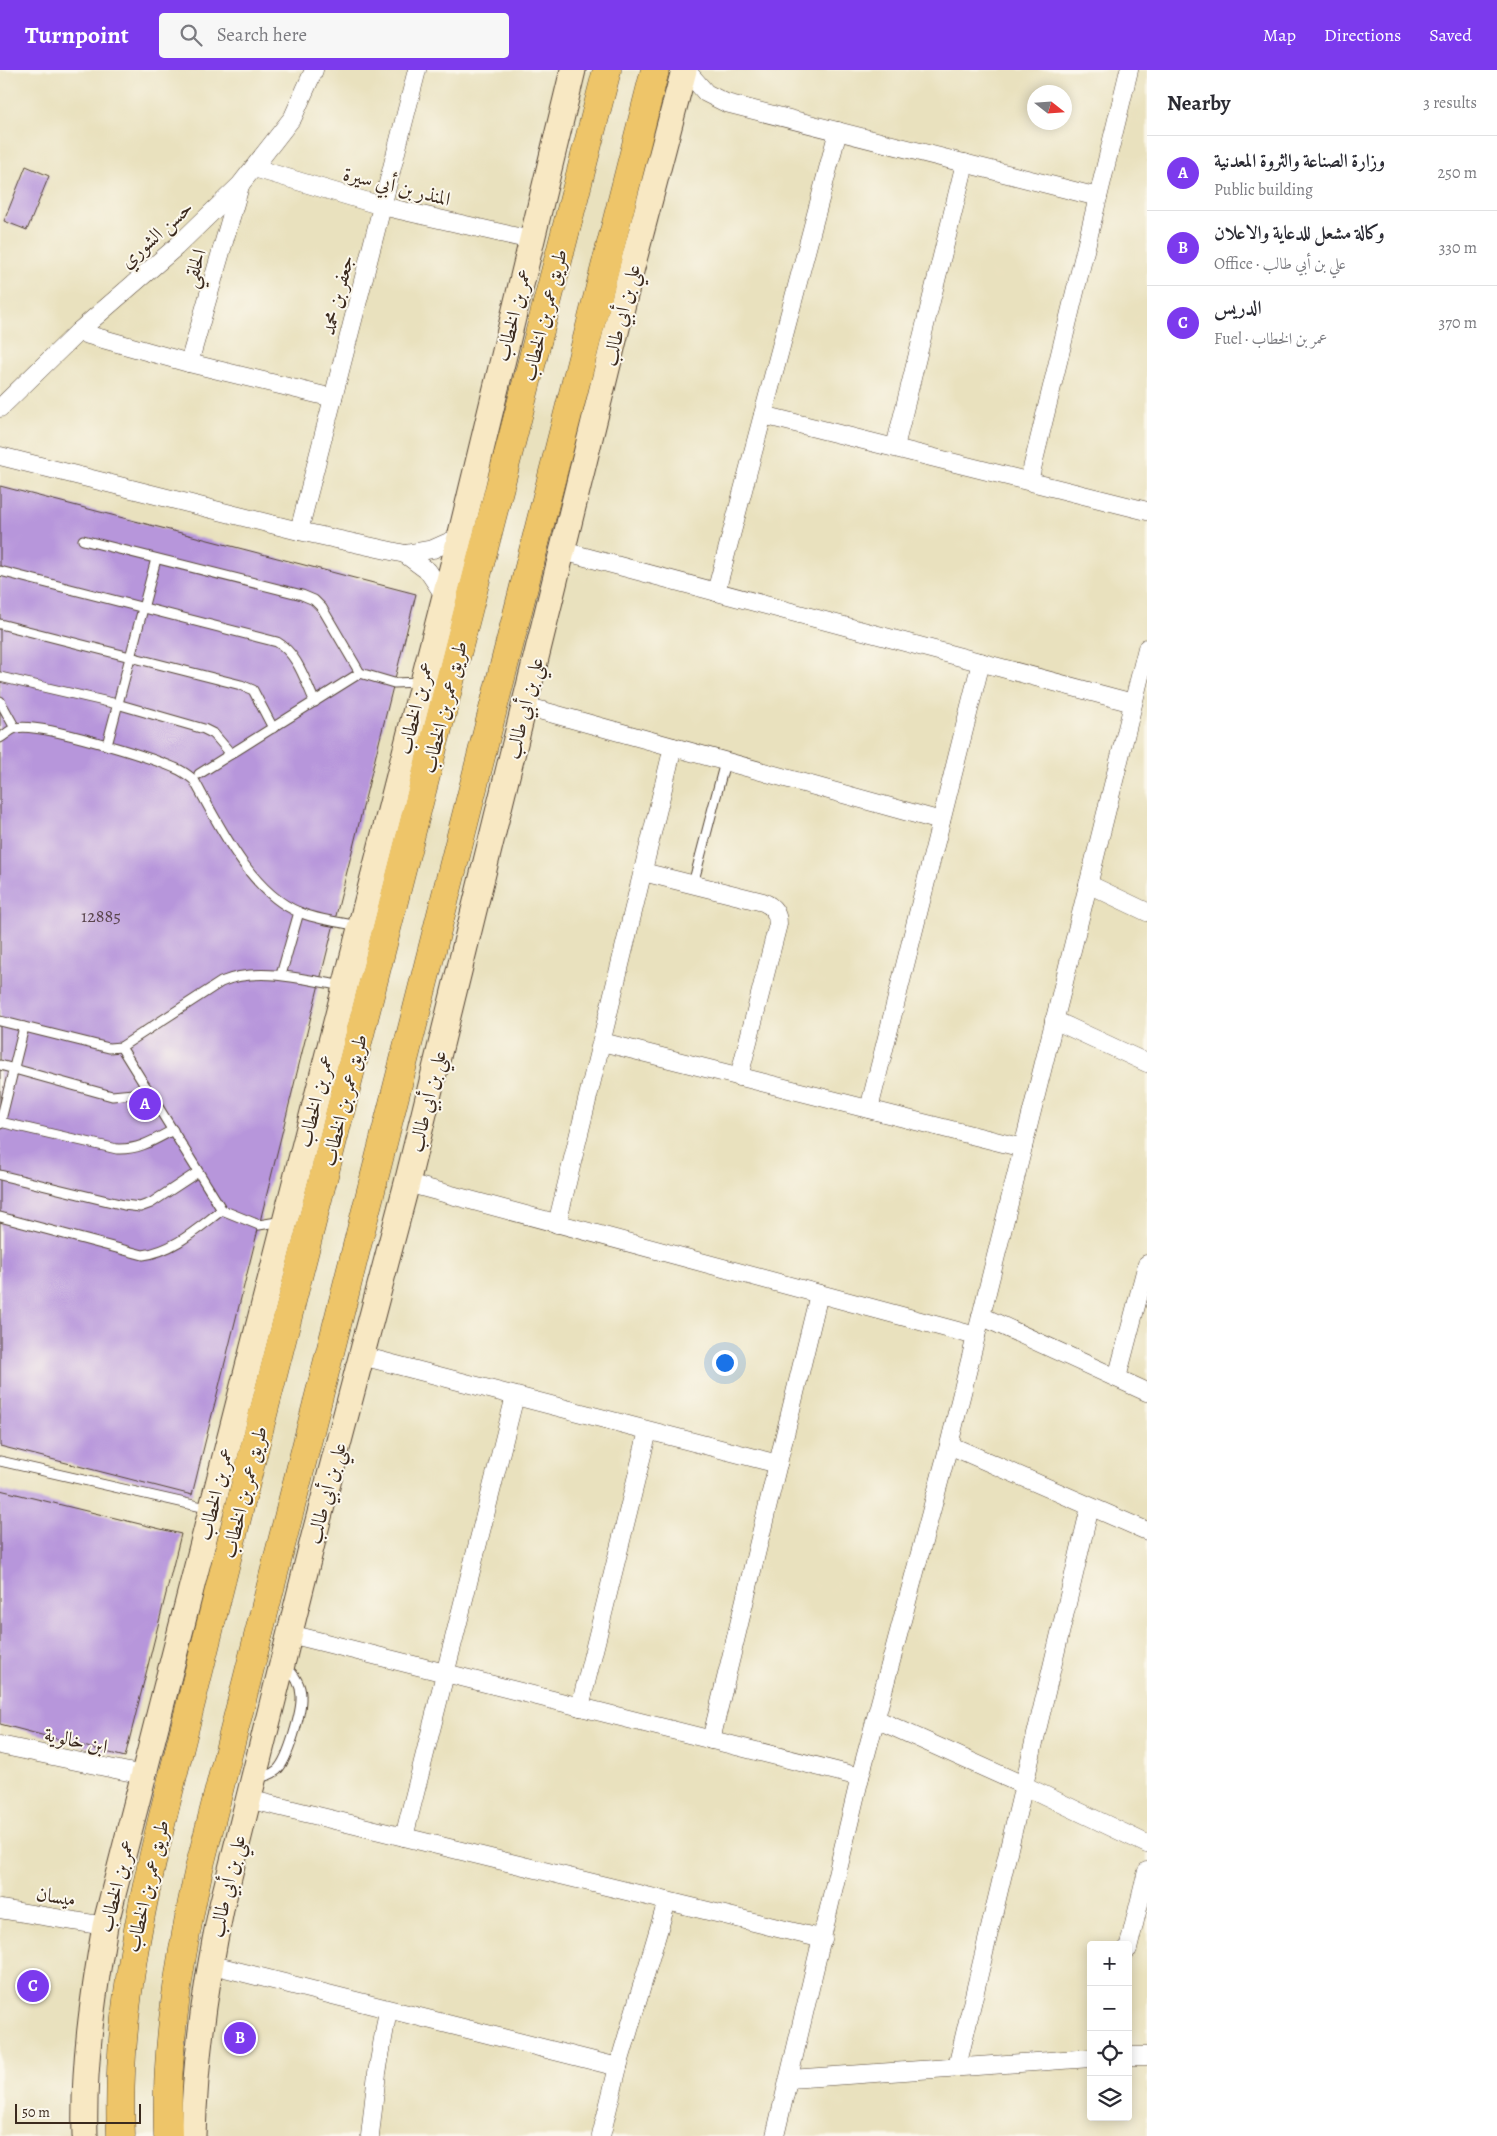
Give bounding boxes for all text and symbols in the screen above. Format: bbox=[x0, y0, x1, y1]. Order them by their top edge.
search box bbox=[159, 13, 509, 58]
text: Turnpoint bbox=[25, 19, 129, 51]
icon: search bbox=[177, 21, 205, 49]
text: Search here bbox=[217, 22, 307, 48]
text: Map bbox=[1263, 23, 1296, 47]
text: Directions bbox=[1324, 23, 1401, 47]
text: Saved bbox=[1429, 23, 1472, 47]
north arrow bbox=[1027, 85, 1072, 130]
text: Nearby bbox=[1167, 89, 1230, 117]
text: 3 results bbox=[1423, 92, 1477, 114]
text: وزارة الصناعة والثروة المعدنية bbox=[1214, 148, 1385, 174]
street label: المنذر بن أبي سيرة bbox=[340, 159, 454, 215]
text: A bbox=[1178, 162, 1188, 184]
text: 250 m bbox=[1438, 162, 1477, 184]
text: Public building bbox=[1214, 179, 1313, 201]
street label: حسن الشوري bbox=[114, 194, 200, 276]
text: وكالة مشعل للدعاية والاعلان bbox=[1214, 220, 1385, 246]
text: B bbox=[1178, 237, 1188, 259]
text: 330 m bbox=[1439, 237, 1477, 259]
street label: الحلقي bbox=[176, 246, 219, 292]
street label: طريق عمر بن الخطاب bbox=[515, 246, 574, 384]
street label: جعفر بن محمد bbox=[314, 252, 360, 338]
text: Office · علي بن أبي طالب bbox=[1214, 253, 1346, 275]
street label: علي بن أبي طالب bbox=[595, 261, 653, 370]
street label: عمر بن الخطاب bbox=[489, 266, 538, 364]
text: الدريس bbox=[1214, 295, 1262, 321]
text: C bbox=[1178, 312, 1188, 334]
text: 370 m bbox=[1439, 312, 1477, 334]
text: Fuel · عمر بن الخطاب bbox=[1214, 328, 1327, 350]
street label: طريق عمر بن الخطاب bbox=[416, 638, 472, 776]
street label: علي بن أبي طالب bbox=[498, 654, 556, 763]
street label: عمر بن الخطاب bbox=[392, 659, 438, 757]
house number: 12885 bbox=[81, 904, 121, 928]
street label: طريق عمر بن الخطاب bbox=[316, 1031, 372, 1169]
street label: علي بن أبي طالب bbox=[401, 1047, 459, 1156]
street label: عمر بن الخطاب bbox=[292, 1052, 338, 1150]
pin: A bbox=[129, 1085, 161, 1123]
your location bbox=[712, 1350, 738, 1376]
street label: طريق عمر بن الخطاب bbox=[216, 1423, 272, 1561]
street label: علي بن أبي طالب bbox=[299, 1439, 359, 1549]
street label: عمر بن الخطاب bbox=[192, 1445, 238, 1543]
street label: ابن خالوية bbox=[42, 1721, 110, 1760]
street label: طريق عمر بن الخطاب bbox=[119, 1817, 176, 1955]
street label: علي بن أبي طالب bbox=[202, 1832, 258, 1941]
street label: عمر بن الخطاب bbox=[92, 1837, 141, 1935]
street label: ميسان bbox=[34, 1880, 78, 1913]
map controls bbox=[1087, 1941, 1132, 2121]
button: + bbox=[1087, 1941, 1132, 1986]
pin: C bbox=[17, 1967, 49, 2005]
button: − bbox=[1087, 1986, 1132, 2031]
pin: B bbox=[224, 2019, 256, 2057]
button: locate bbox=[1087, 2031, 1132, 2076]
button: layers bbox=[1087, 2076, 1132, 2121]
scale bar bbox=[15, 2101, 141, 2124]
text: 50 m bbox=[22, 2103, 50, 2122]

